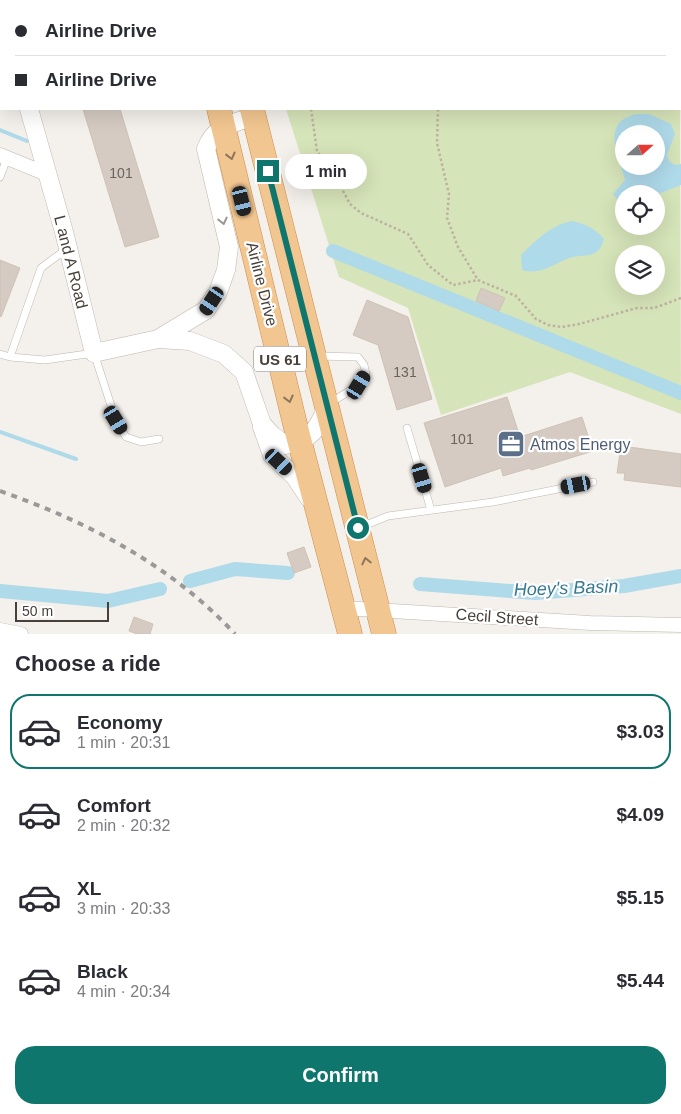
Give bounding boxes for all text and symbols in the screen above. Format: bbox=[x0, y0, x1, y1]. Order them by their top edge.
text: Airline Drive bbox=[45, 20, 157, 41]
text: Airline Drive bbox=[45, 69, 157, 90]
north arrow bbox=[615, 125, 665, 175]
map controls bbox=[615, 125, 665, 295]
one-way arrow bbox=[225, 152, 236, 161]
callout: 1 min bbox=[286, 154, 368, 188]
route end bbox=[257, 160, 279, 182]
text: 1 min bbox=[305, 163, 347, 180]
house number: 101 bbox=[109, 165, 133, 181]
car bbox=[231, 185, 252, 217]
button: locate bbox=[615, 185, 665, 235]
street label: L and A Road bbox=[51, 214, 91, 310]
one-way arrow bbox=[217, 217, 228, 226]
street label: Airline Drive bbox=[243, 240, 281, 328]
button: layers bbox=[615, 245, 665, 295]
car bbox=[197, 284, 226, 318]
road number: US 61 bbox=[254, 346, 306, 372]
house number: 131 bbox=[393, 364, 417, 380]
car bbox=[344, 368, 373, 402]
one-way arrow bbox=[284, 395, 294, 403]
car bbox=[101, 403, 130, 437]
office icon: Atmos Energy bbox=[496, 429, 526, 459]
house number: 101 bbox=[450, 431, 474, 447]
place label: Atmos Energy bbox=[530, 436, 630, 453]
car bbox=[262, 446, 295, 478]
car bbox=[410, 461, 433, 495]
car bbox=[559, 475, 592, 495]
route start bbox=[347, 517, 369, 539]
one-way arrow bbox=[361, 556, 372, 565]
water label: Hoey's Basin bbox=[513, 576, 619, 600]
scale bar bbox=[15, 599, 109, 622]
text: 50 m bbox=[22, 603, 53, 619]
street label: Cecil Street bbox=[455, 606, 539, 628]
text: Choose a ride bbox=[15, 651, 160, 676]
icon: car bbox=[17, 709, 62, 754]
text: Economy bbox=[77, 712, 163, 733]
text: $3.03 bbox=[616, 721, 664, 742]
text: 1 min · 20:31 bbox=[77, 734, 170, 751]
icon: car bbox=[17, 792, 62, 837]
text: Comfort bbox=[77, 795, 151, 816]
text: $4.09 bbox=[616, 804, 664, 825]
text: 2 min · 20:32 bbox=[77, 817, 170, 834]
icon: car bbox=[17, 875, 62, 920]
text: XL bbox=[77, 878, 101, 899]
text: $5.15 bbox=[616, 887, 664, 908]
text: 3 min · 20:33 bbox=[77, 900, 170, 917]
icon: car bbox=[17, 958, 62, 1003]
text: Black bbox=[77, 961, 128, 982]
text: $5.44 bbox=[616, 970, 664, 991]
text: 4 min · 20:34 bbox=[77, 983, 170, 1000]
button: Confirm bbox=[15, 1046, 666, 1104]

